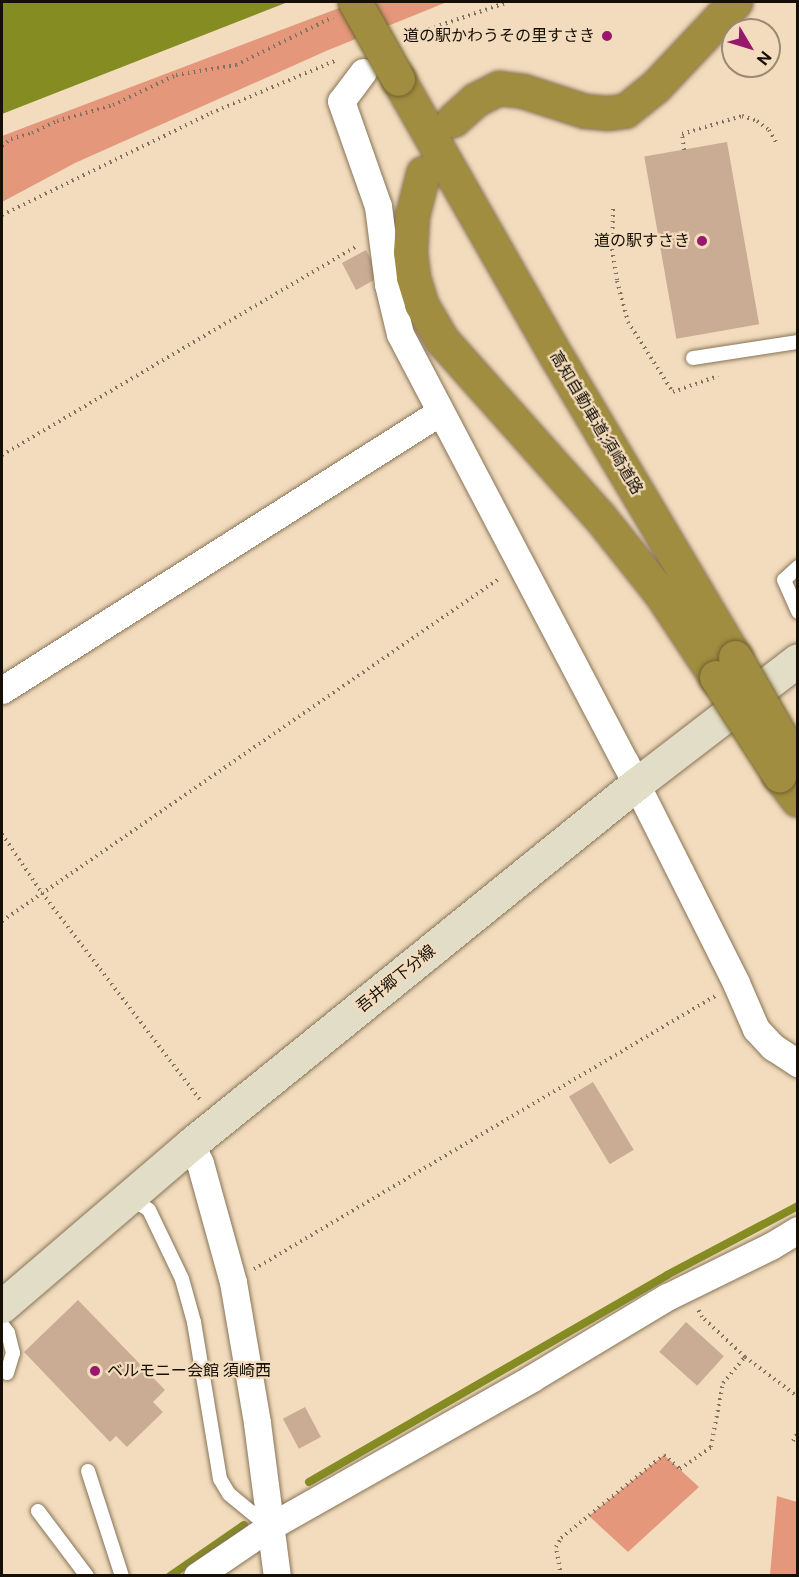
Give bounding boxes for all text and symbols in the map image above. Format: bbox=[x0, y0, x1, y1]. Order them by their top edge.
north arrow bbox=[721, 18, 781, 78]
place label: 道の駅かわうその里すさき bbox=[403, 26, 595, 46]
marker: 道の駅かわうその里すさき bbox=[600, 29, 614, 43]
text: N bbox=[753, 47, 775, 69]
place label: 道の駅すさき bbox=[594, 231, 690, 251]
marker: 道の駅すさき bbox=[695, 234, 709, 248]
street label: 高知自動車道;須崎道路 bbox=[546, 348, 646, 498]
street label: 吾井郷下分線 bbox=[353, 941, 439, 1017]
place label: ベルモニー会館 須崎西 bbox=[107, 1361, 271, 1381]
marker: ベルモニー会館 須崎西 bbox=[88, 1364, 102, 1378]

